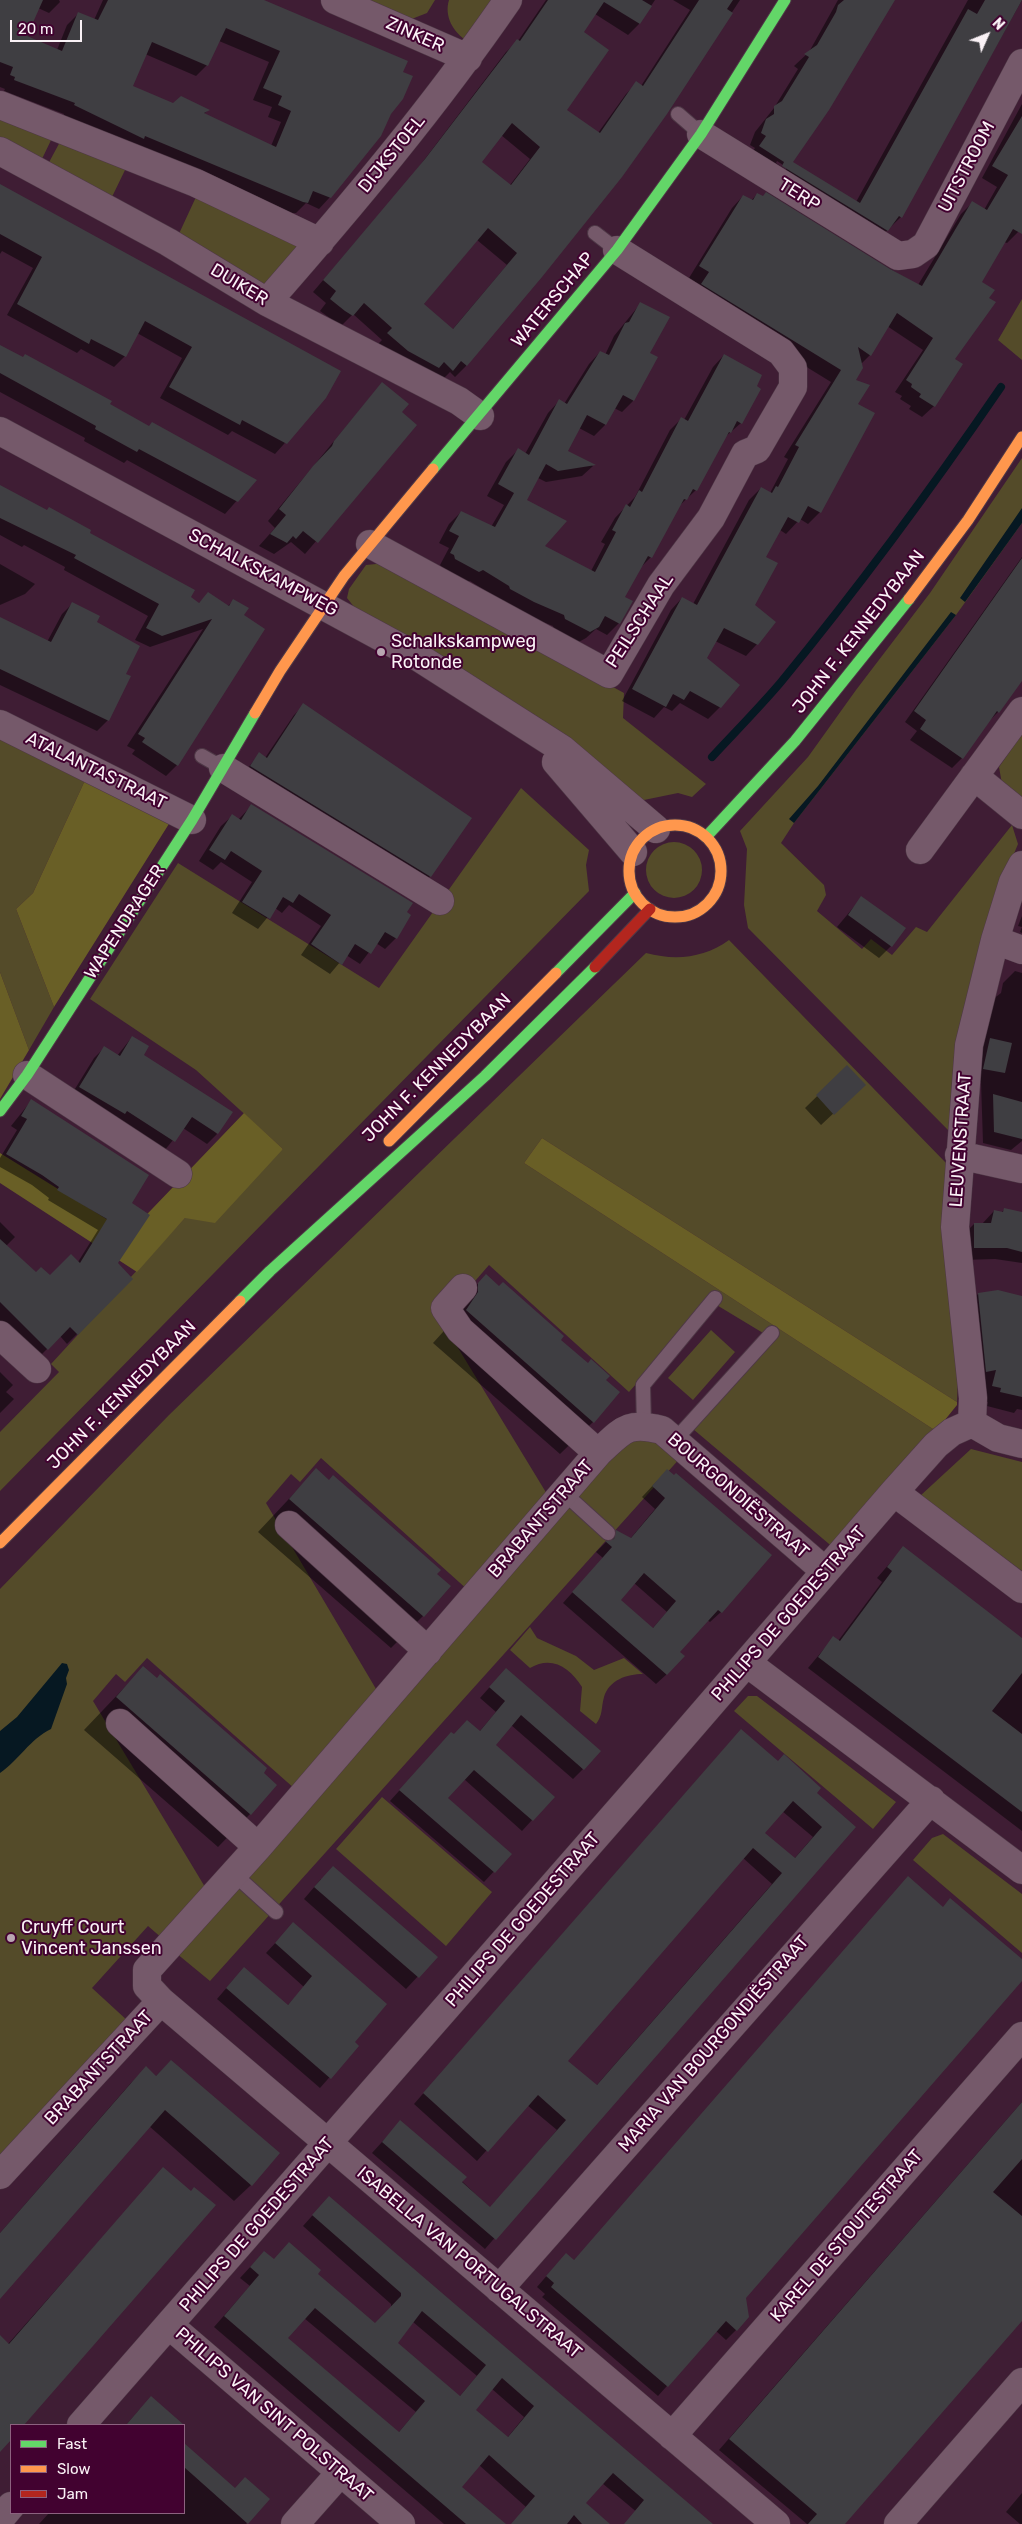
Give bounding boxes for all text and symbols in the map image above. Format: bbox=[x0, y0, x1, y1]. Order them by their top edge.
scale bar bbox=[12, 10, 85, 42]
north arrow bbox=[962, 10, 1012, 60]
street label: ZINKER bbox=[382, 13, 448, 57]
text: N bbox=[989, 15, 1008, 34]
text: 20 m bbox=[18, 20, 53, 38]
street label: DIJKSTOEL bbox=[354, 111, 430, 197]
street label: UITSTROOM bbox=[934, 118, 1000, 216]
street label: TERP bbox=[774, 174, 824, 216]
street label: WATERSCHAP bbox=[507, 248, 599, 352]
street label: DUIKER bbox=[206, 259, 272, 311]
street label: SCHALKSKAMPWEG bbox=[185, 524, 341, 622]
street label: JOHN F. KENNEDYBAAN bbox=[788, 546, 930, 718]
street label: PEILSCHAAL bbox=[602, 570, 678, 672]
place label: Schalkskampweg Rotonde bbox=[391, 631, 536, 674]
marker: Schalkskampweg Rotonde bbox=[375, 646, 387, 658]
street label: ATALANTASTRAAT bbox=[22, 728, 170, 814]
street label: WAPENDRAGER bbox=[80, 861, 170, 983]
street label: JOHN F. KENNEDYBAAN bbox=[358, 989, 516, 1147]
street label: LEUVENSTRAAT bbox=[946, 1072, 976, 1208]
street label: JOHN F. KENNEDYBAAN bbox=[43, 1316, 201, 1474]
street label: BOURGONDIËSTRAAT bbox=[663, 1429, 813, 1563]
street label: BRABANTSTRAAT bbox=[484, 1456, 598, 1582]
street label: PHILIPS DE GOEDESTRAAT bbox=[707, 1522, 871, 1706]
street label: PHILIPS DE GOEDESTRAAT bbox=[441, 1828, 605, 2012]
place label: Cruyff Court Vincent Janssen bbox=[21, 1917, 162, 1960]
street label: MARIA VAN BOURGONDIËSTRAAT bbox=[614, 1931, 814, 2157]
marker: Cruyff Court Vincent Janssen bbox=[5, 1932, 17, 1944]
street label: BRABANTSTRAAT bbox=[40, 2006, 158, 2130]
street label: PHILIPS DE GOEDESTRAAT bbox=[175, 2133, 339, 2317]
street label: KAREL DE STOUTESTRAAT bbox=[766, 2145, 928, 2327]
street label: ISABELLA VAN PORTUGALSTRAAT bbox=[352, 2163, 586, 2363]
street label: PHILIPS VAN SINT POLSTRAAT bbox=[171, 2323, 377, 2507]
legend bbox=[10, 2424, 185, 2514]
text: Fast bbox=[57, 2435, 87, 2453]
text: Slow bbox=[57, 2460, 90, 2478]
text: Jam bbox=[57, 2485, 88, 2503]

